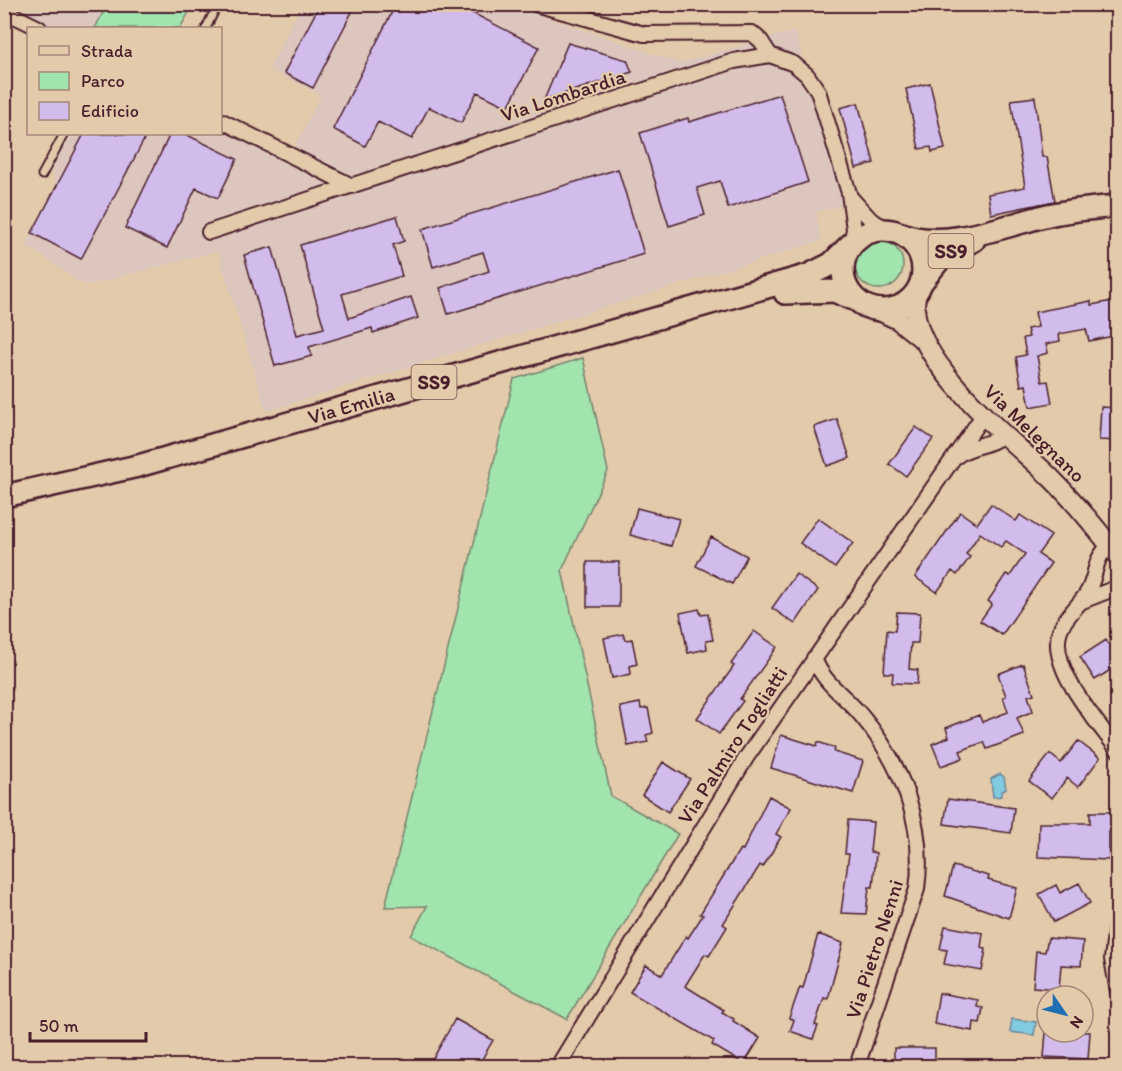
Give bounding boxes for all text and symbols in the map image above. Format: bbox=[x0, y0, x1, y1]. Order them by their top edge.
legend bbox=[27, 27, 222, 135]
text: Strada bbox=[81, 40, 133, 62]
street label: Via Lombardia bbox=[497, 63, 629, 127]
text: Parco bbox=[81, 70, 125, 92]
text: Edificio bbox=[81, 100, 139, 122]
road number: SS9 bbox=[928, 234, 974, 268]
road number: SS9 bbox=[412, 365, 456, 399]
street label: Via Melegnano bbox=[979, 378, 1091, 488]
street label: Via Emilia bbox=[305, 381, 397, 429]
street label: Via Palmiro Togliatti bbox=[672, 662, 792, 828]
street label: Via Pietro Nenni bbox=[840, 876, 908, 1022]
north arrow bbox=[1035, 984, 1095, 1044]
scale bar bbox=[30, 1005, 146, 1043]
text: N bbox=[1066, 1012, 1088, 1032]
text: 50 m bbox=[39, 1015, 79, 1037]

